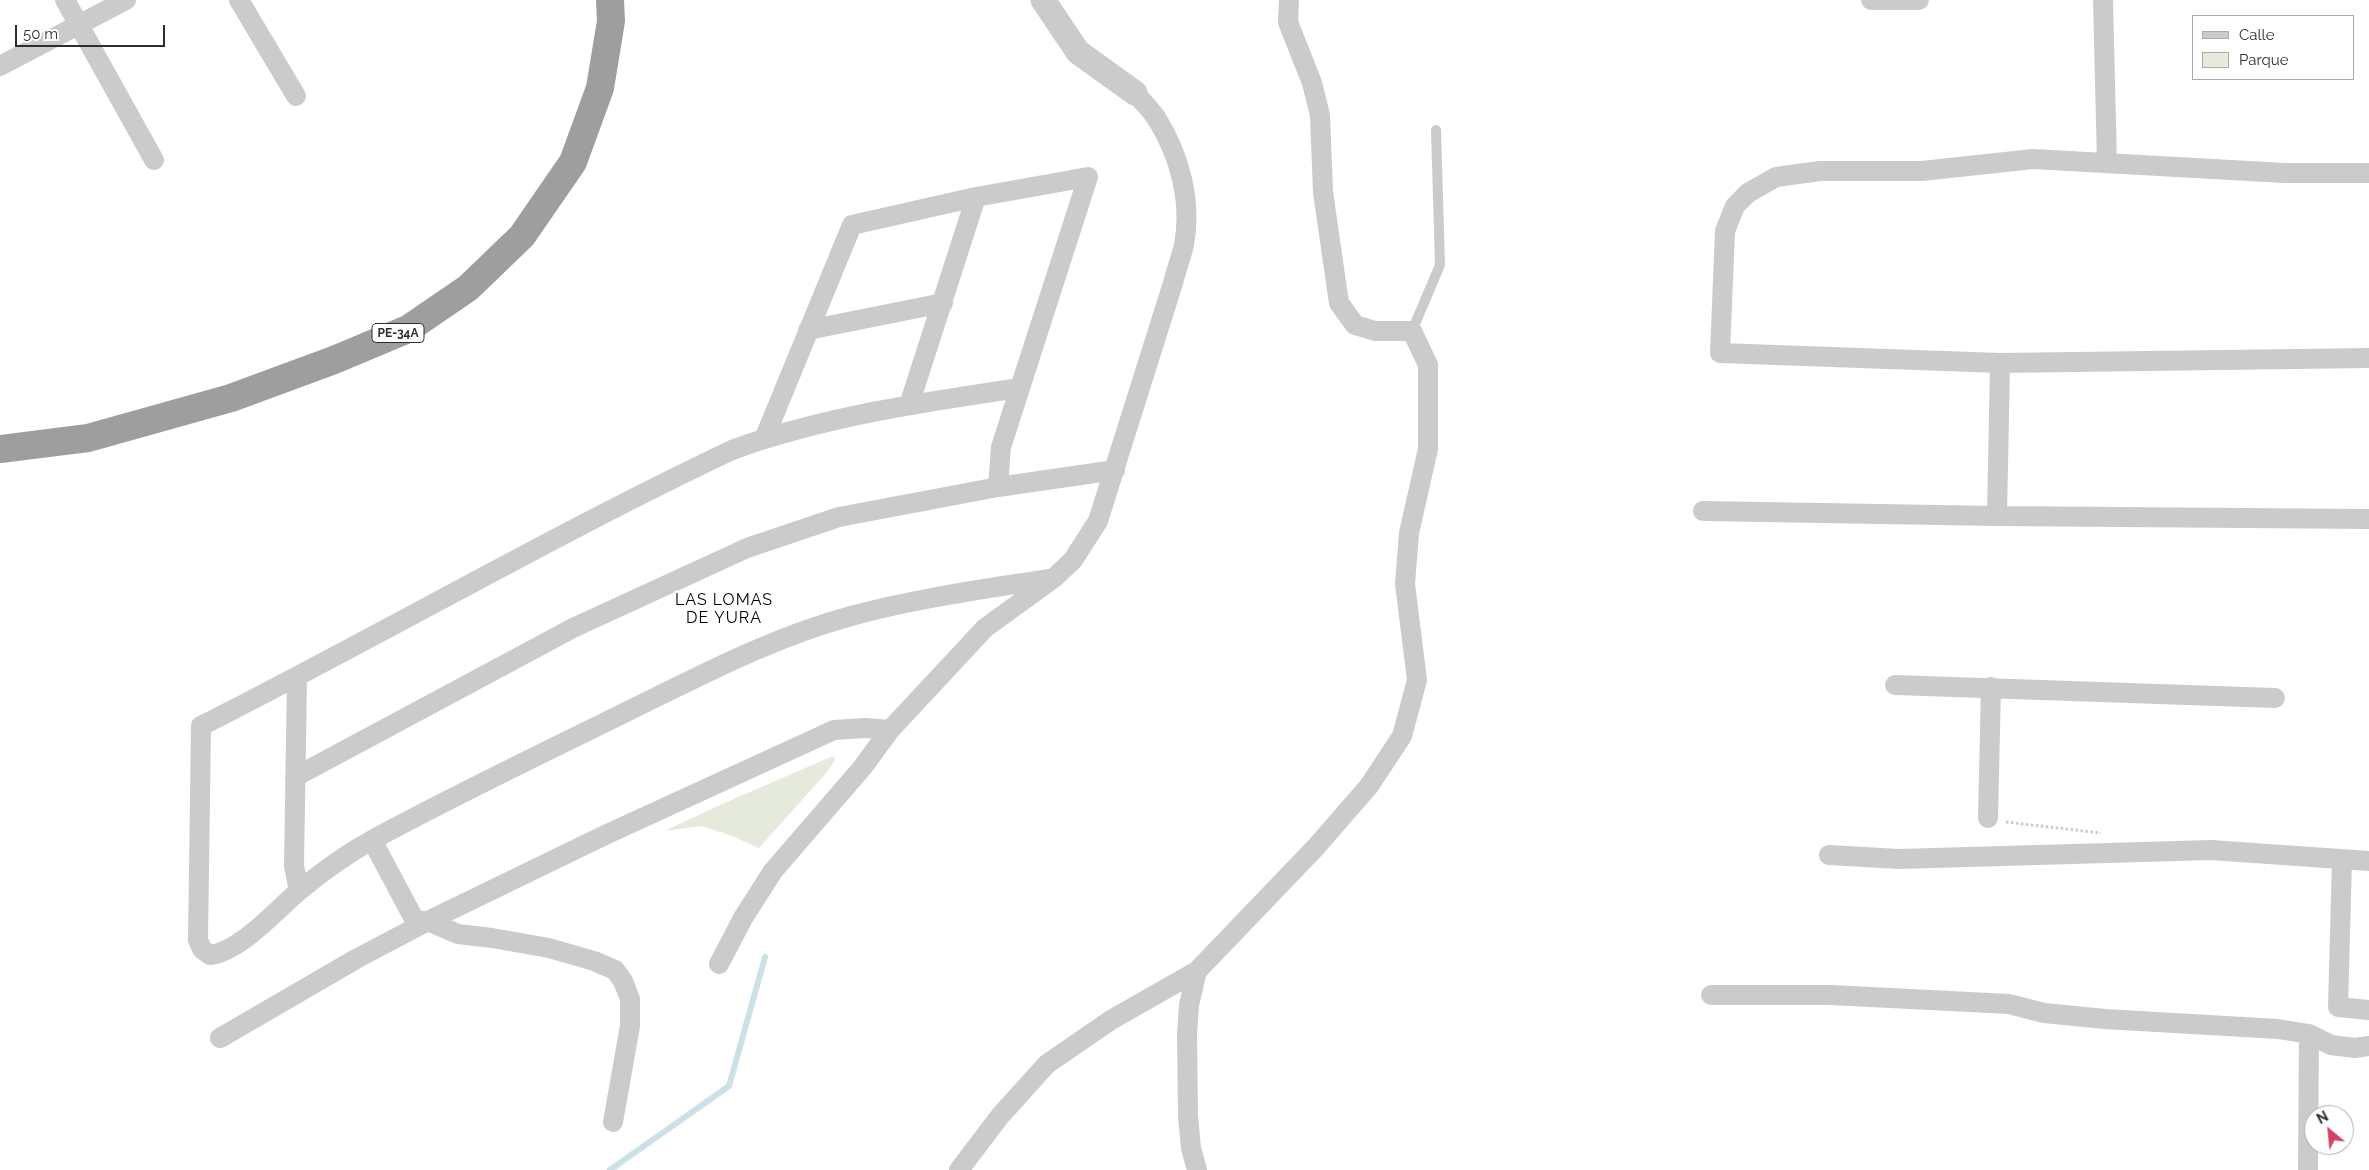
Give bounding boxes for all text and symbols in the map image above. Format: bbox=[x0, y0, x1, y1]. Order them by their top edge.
scale bar bbox=[18, 15, 168, 47]
legend bbox=[2192, 15, 2354, 80]
text: 50 m bbox=[23, 25, 58, 43]
text: Calle bbox=[2239, 26, 2274, 44]
text: Parque bbox=[2239, 51, 2288, 69]
road number: PE-34A bbox=[372, 323, 424, 342]
district label: LAS LOMAS DE YURA bbox=[674, 590, 774, 628]
north arrow bbox=[2304, 1105, 2354, 1155]
text: N bbox=[2314, 1108, 2331, 1127]

